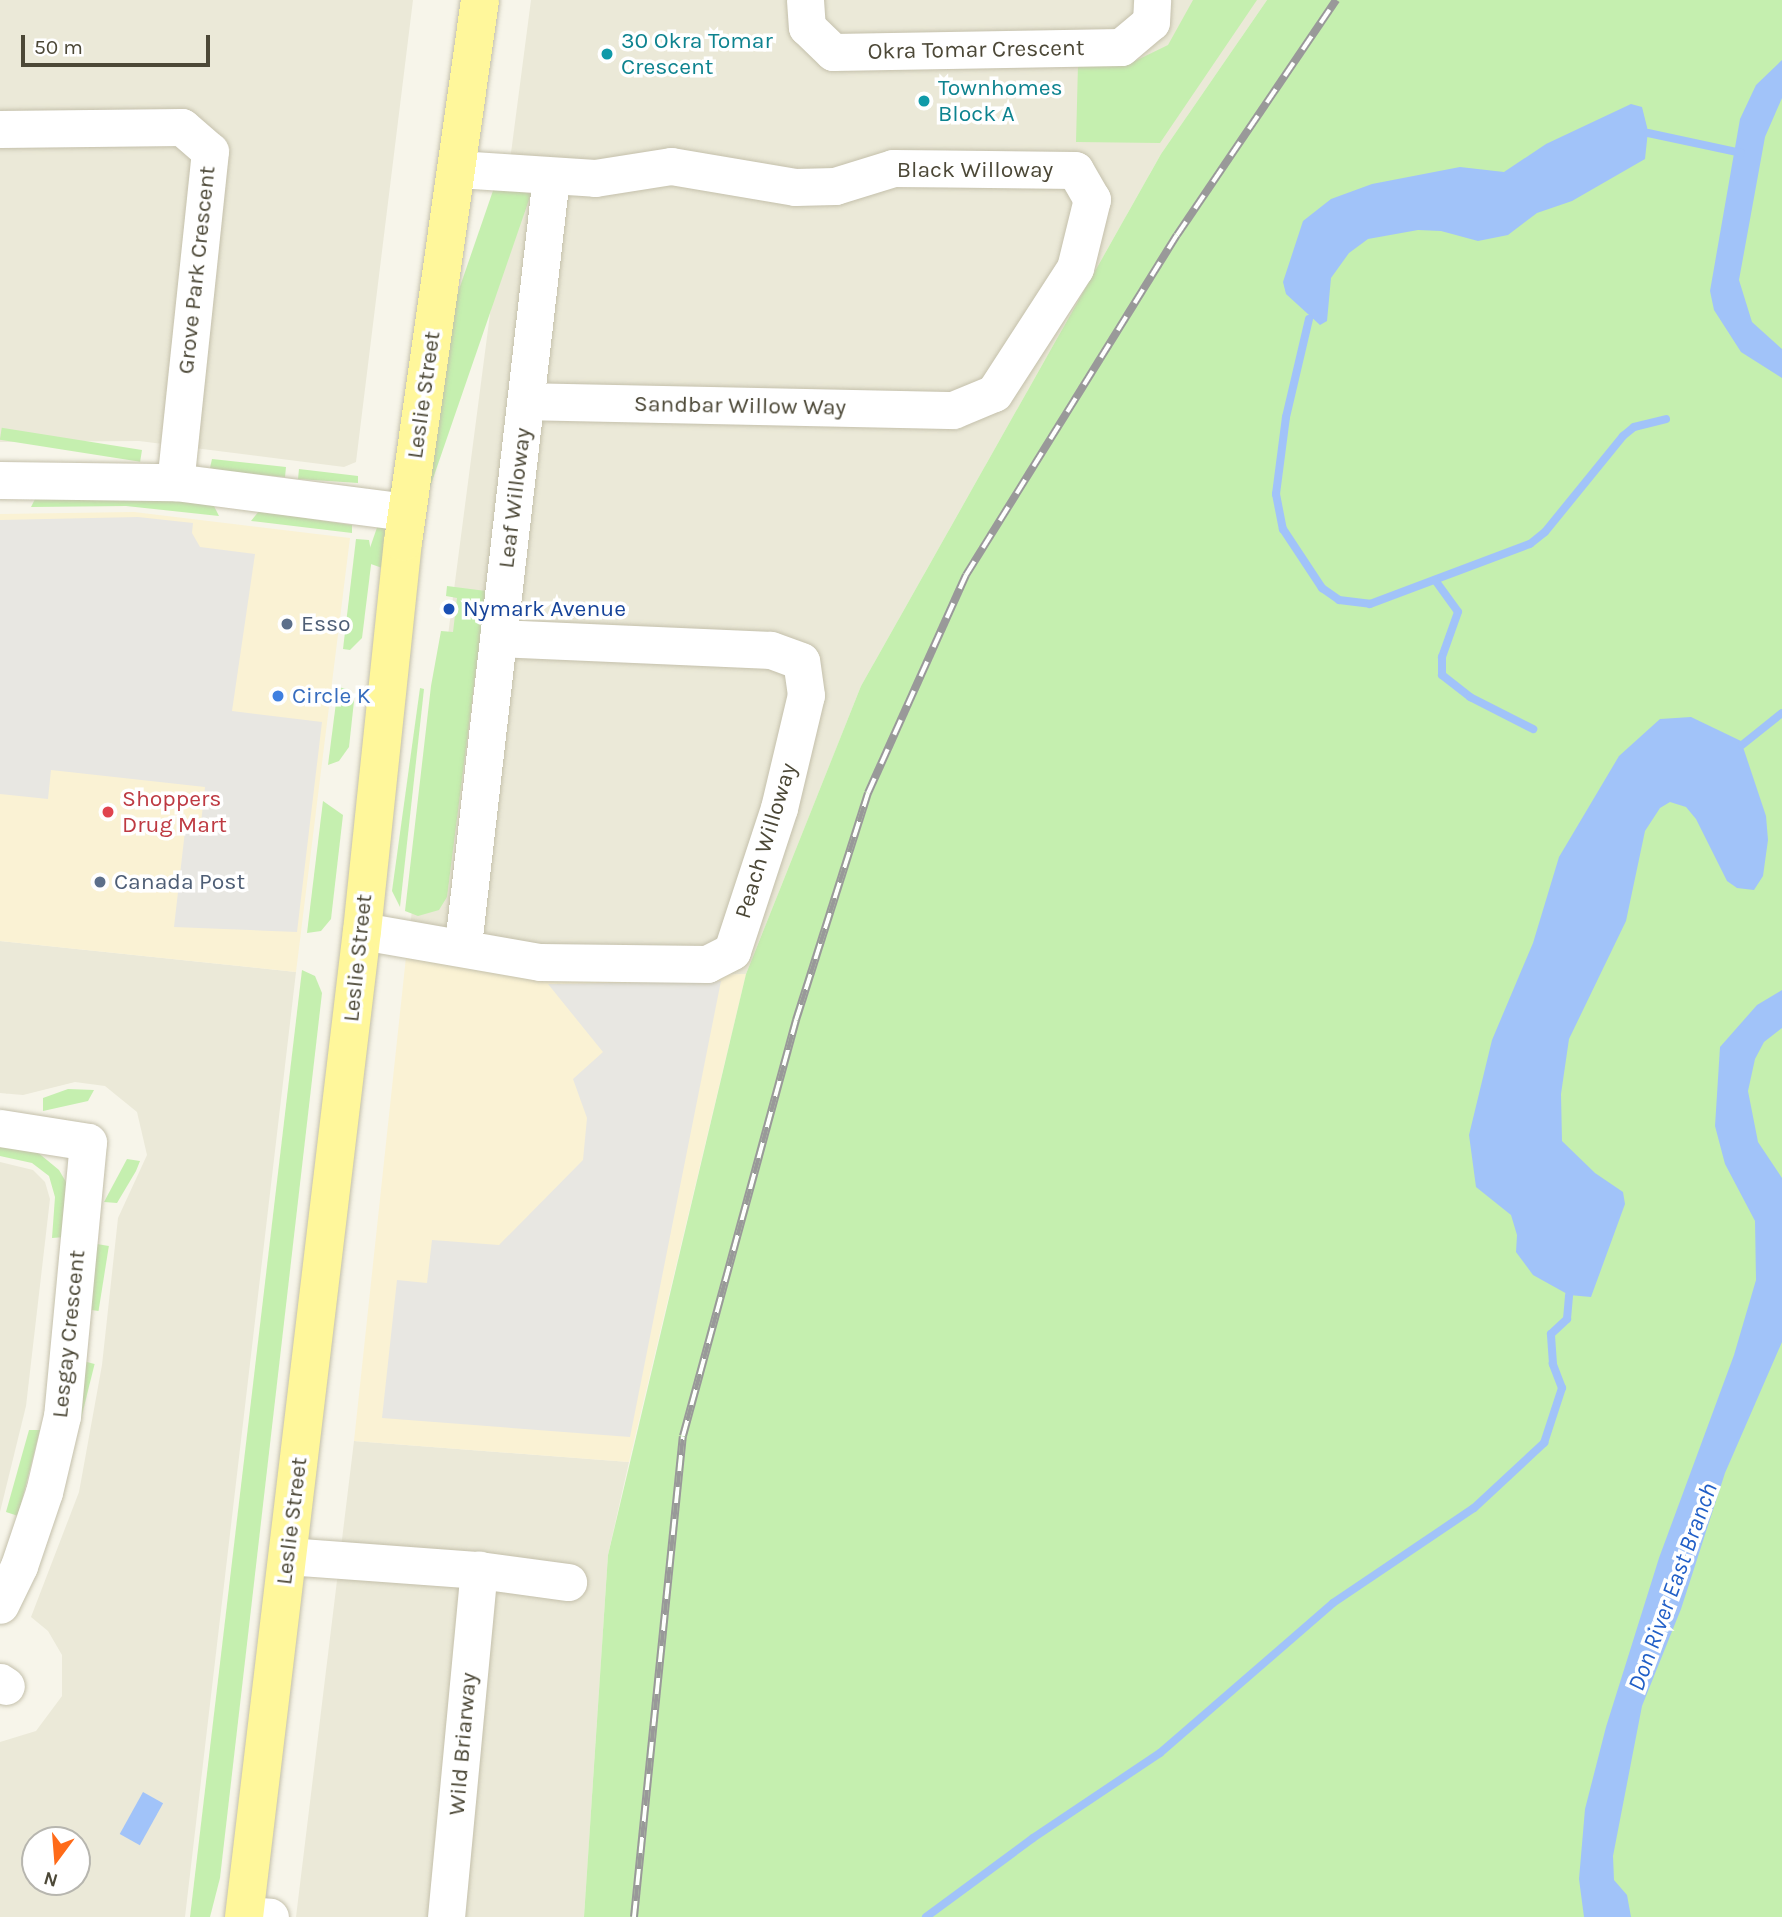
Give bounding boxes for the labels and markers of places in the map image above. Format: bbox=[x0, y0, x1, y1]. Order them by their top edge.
place label: 30 Okra Tomar Crescent bbox=[621, 27, 773, 81]
marker: 30 Okra Tomar Crescent bbox=[599, 46, 615, 62]
place label: Townhomes Block A bbox=[938, 74, 1063, 128]
marker: Townhomes Block A bbox=[916, 93, 932, 109]
place label: Nymark Avenue bbox=[463, 595, 626, 623]
marker: Nymark Avenue bbox=[441, 601, 457, 617]
place label: Esso bbox=[301, 610, 351, 638]
marker: Esso bbox=[279, 616, 295, 632]
place label: Circle K bbox=[292, 682, 371, 710]
marker: Circle K bbox=[270, 688, 286, 704]
place label: Shoppers Drug Mart bbox=[122, 785, 227, 839]
marker: Shoppers Drug Mart bbox=[100, 804, 116, 820]
place label: Canada Post bbox=[114, 868, 245, 896]
marker: Canada Post bbox=[92, 874, 108, 890]

